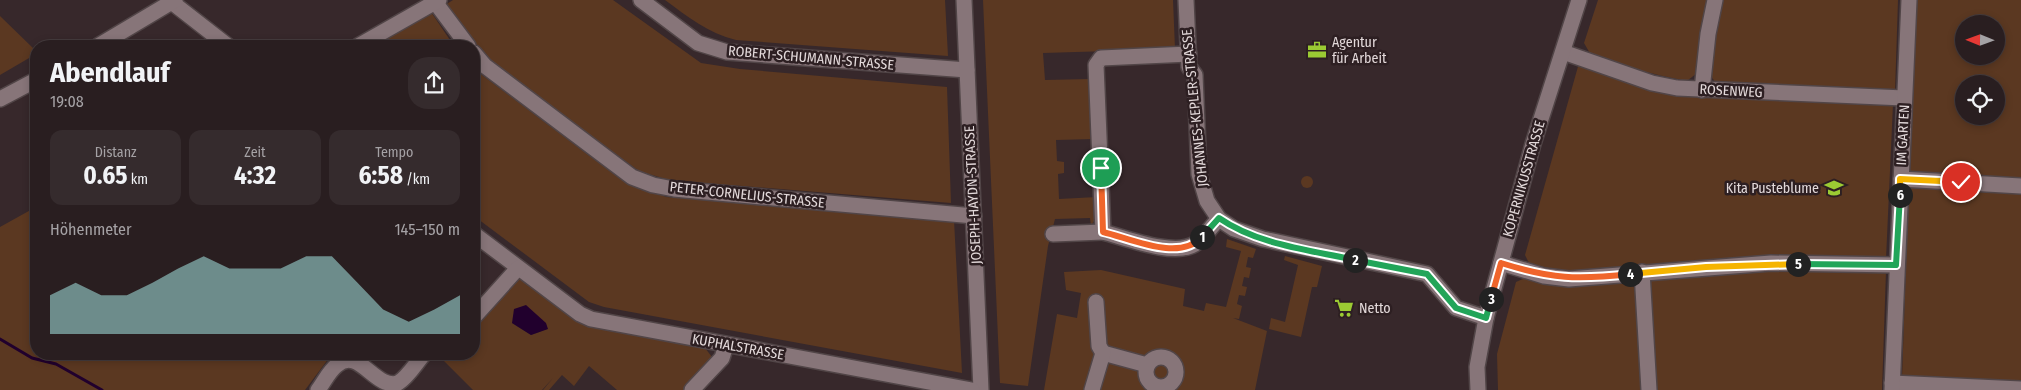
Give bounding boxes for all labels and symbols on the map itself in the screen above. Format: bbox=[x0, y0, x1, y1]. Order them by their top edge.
north arrow bbox=[1955, 15, 2005, 65]
street label: JOHANNES-KEPLER-STRASSE bbox=[1178, 28, 1212, 188]
place label: Agentur für Arbeit bbox=[1332, 34, 1387, 67]
office icon: Agentur für Arbeit bbox=[1306, 39, 1328, 61]
street label: ROBERT-SCHUMANN-STRASSE bbox=[727, 42, 895, 74]
street label: ROSENWEG bbox=[1699, 81, 1763, 101]
street label: IM GARTEN bbox=[1893, 104, 1913, 166]
street label: KOPERNIKUSSTRASSE bbox=[1499, 118, 1549, 239]
street label: JOSEPH-HAYDN-STRASSE bbox=[961, 125, 985, 265]
pin bbox=[1080, 147, 1122, 189]
pin bbox=[1940, 161, 1982, 203]
school or university icon: Kita Pusteblume bbox=[1823, 177, 1845, 199]
street label: PETER-CORNELIUS-STRASSE bbox=[669, 178, 826, 212]
place label: Kita Pusteblume bbox=[1726, 180, 1819, 197]
pin: 6 bbox=[1888, 182, 1912, 208]
pin: 1 bbox=[1190, 224, 1214, 250]
pin: 2 bbox=[1342, 248, 1368, 272]
pin: 5 bbox=[1786, 252, 1810, 276]
pin: 4 bbox=[1618, 262, 1642, 286]
pin: 3 bbox=[1478, 286, 1504, 312]
supermarket icon: Netto bbox=[1333, 297, 1355, 319]
place label: Netto bbox=[1359, 300, 1391, 317]
street label: KUPHALSTRASSE bbox=[691, 331, 786, 364]

